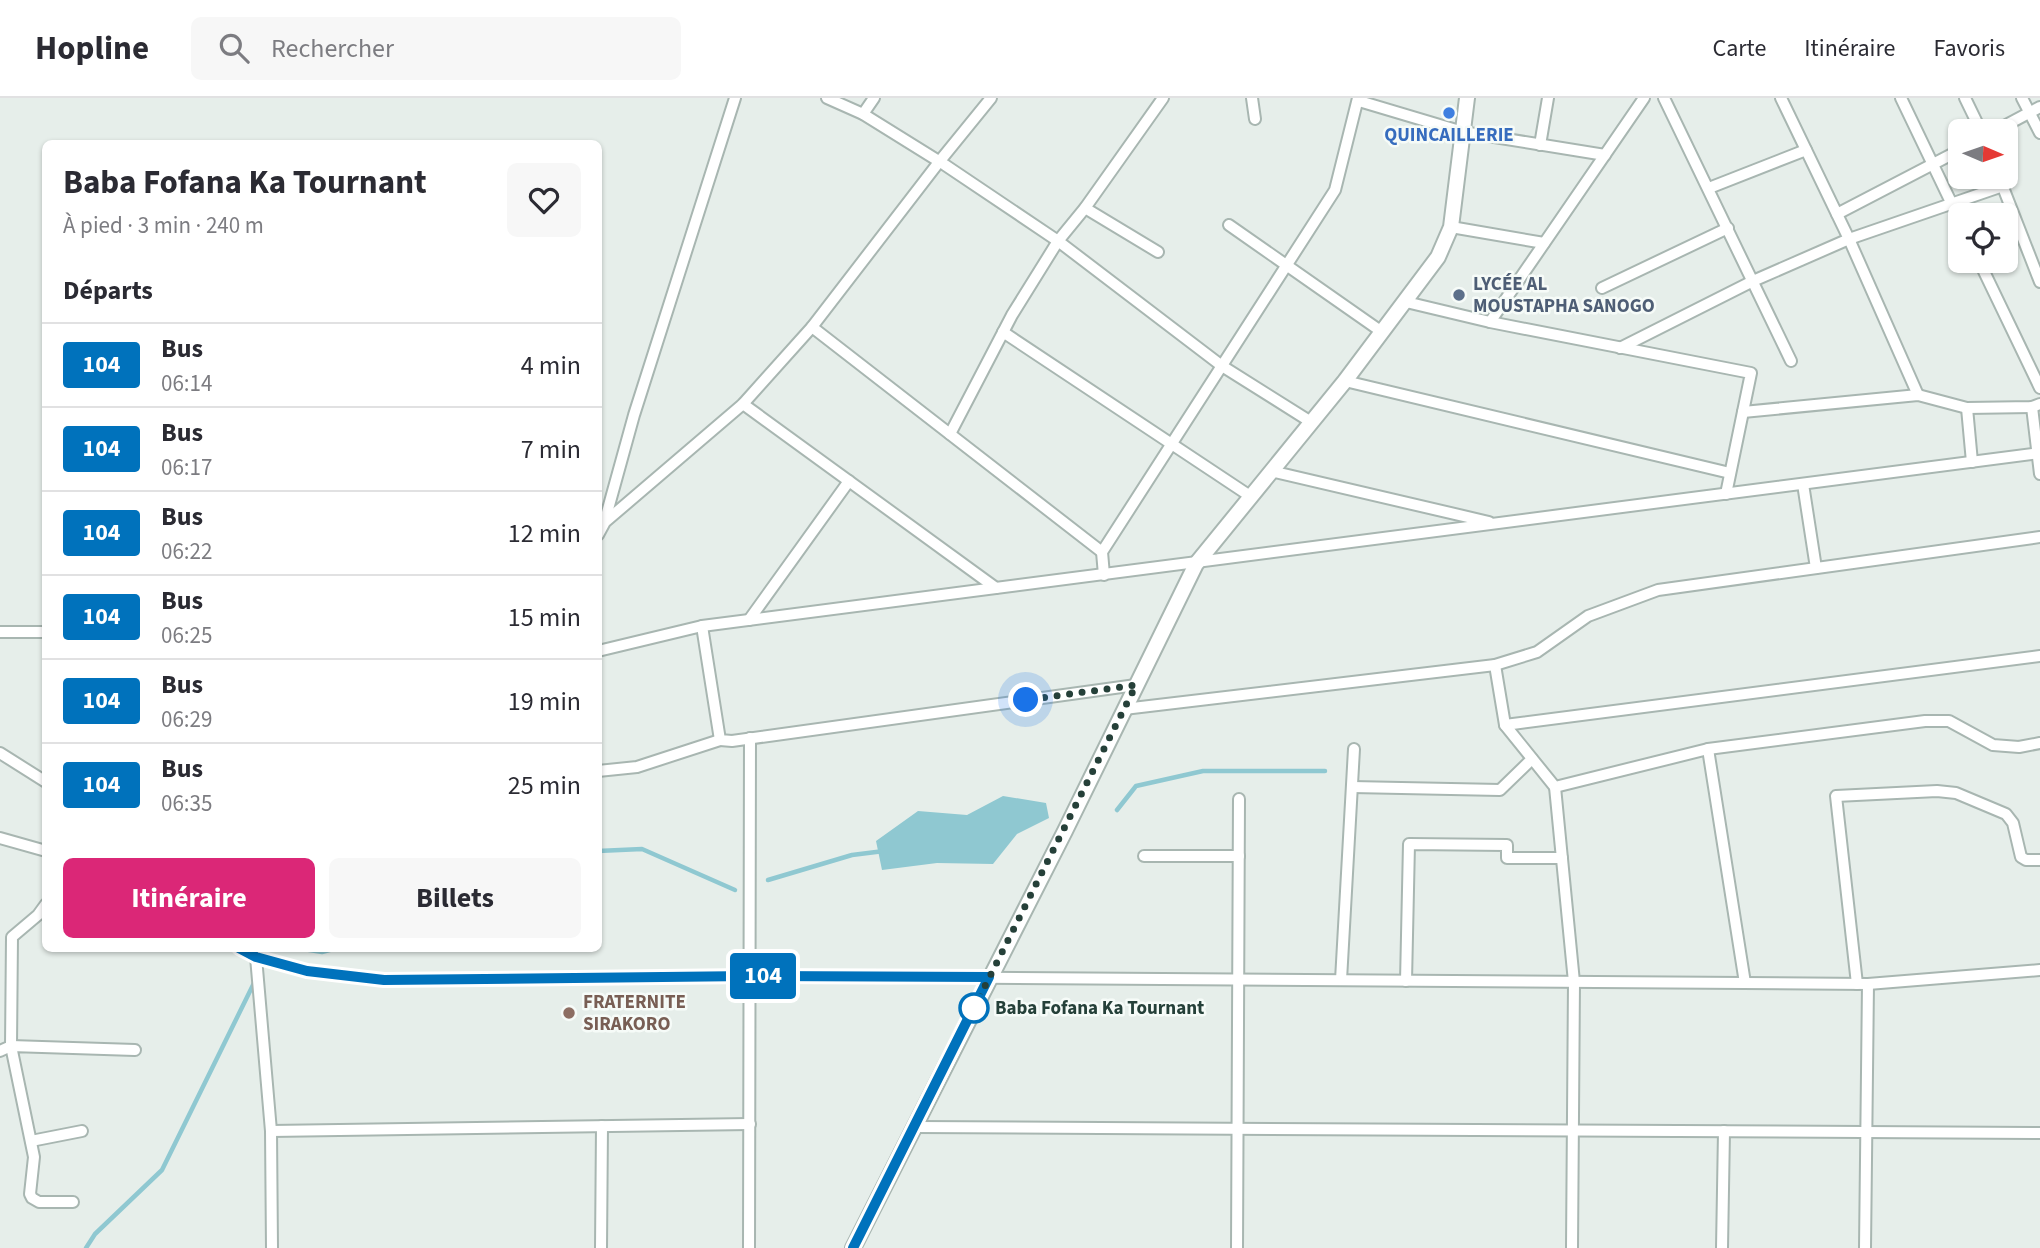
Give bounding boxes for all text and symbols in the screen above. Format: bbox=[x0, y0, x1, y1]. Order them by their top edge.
search box bbox=[191, 17, 681, 80]
text: Hopline bbox=[35, 25, 149, 72]
icon: search bbox=[215, 29, 253, 67]
text: Rechercher bbox=[271, 30, 394, 67]
text: Carte bbox=[1712, 31, 1766, 66]
text: Itinéraire bbox=[1804, 31, 1895, 66]
text: Favoris bbox=[1933, 31, 2005, 66]
marker: QUINCAILLERIE bbox=[1441, 105, 1457, 121]
north arrow bbox=[1948, 119, 2018, 189]
map controls bbox=[1948, 119, 2018, 273]
place label: QUINCAILLERIE bbox=[1384, 122, 1514, 149]
text: Baba Fofana Ka Tournant bbox=[63, 159, 427, 206]
button: heart bbox=[507, 163, 581, 237]
button: locate bbox=[1948, 203, 2018, 273]
text: À pied · 3 min · 240 m bbox=[63, 209, 264, 242]
place label: LYCÉE AL MOUSTAPHA SANOGO bbox=[1473, 271, 1655, 320]
text: Départs bbox=[63, 272, 153, 309]
marker: LYCÉE AL MOUSTAPHA SANOGO bbox=[1451, 287, 1467, 303]
text: Bus bbox=[161, 330, 203, 367]
text: 104 bbox=[82, 347, 121, 382]
text: 4 min bbox=[521, 347, 581, 384]
text: 06:14 bbox=[161, 367, 212, 400]
text: Bus bbox=[161, 414, 203, 451]
text: 104 bbox=[82, 431, 121, 466]
text: 7 min bbox=[521, 431, 581, 468]
text: 06:17 bbox=[161, 451, 212, 484]
text: Bus bbox=[161, 498, 203, 535]
text: 104 bbox=[82, 515, 121, 550]
text: 12 min bbox=[508, 515, 581, 552]
text: 06:22 bbox=[161, 535, 212, 568]
text: Bus bbox=[161, 582, 203, 619]
text: 104 bbox=[82, 599, 121, 634]
text: 15 min bbox=[508, 599, 581, 636]
text: 06:25 bbox=[161, 619, 212, 652]
text: Bus bbox=[161, 666, 203, 703]
your location bbox=[1008, 682, 1043, 717]
text: 104 bbox=[82, 683, 121, 718]
text: 19 min bbox=[508, 683, 581, 720]
text: 06:29 bbox=[161, 703, 212, 736]
text: Bus bbox=[161, 750, 203, 787]
text: 104 bbox=[82, 767, 121, 802]
text: 25 min bbox=[508, 767, 581, 804]
text: 06:35 bbox=[161, 787, 212, 820]
button: Itinéraire bbox=[63, 858, 315, 938]
button: Billets bbox=[329, 858, 581, 938]
line badge: 104 bbox=[723, 953, 803, 999]
text: 104 bbox=[744, 958, 782, 993]
place label: FRATERNITE SIRAKORO bbox=[583, 989, 686, 1038]
marker: Baba Fofana Ka Tournant bbox=[959, 993, 989, 1023]
place label: Baba Fofana Ka Tournant bbox=[995, 995, 1204, 1022]
marker: FRATERNITE SIRAKORO bbox=[561, 1005, 577, 1021]

